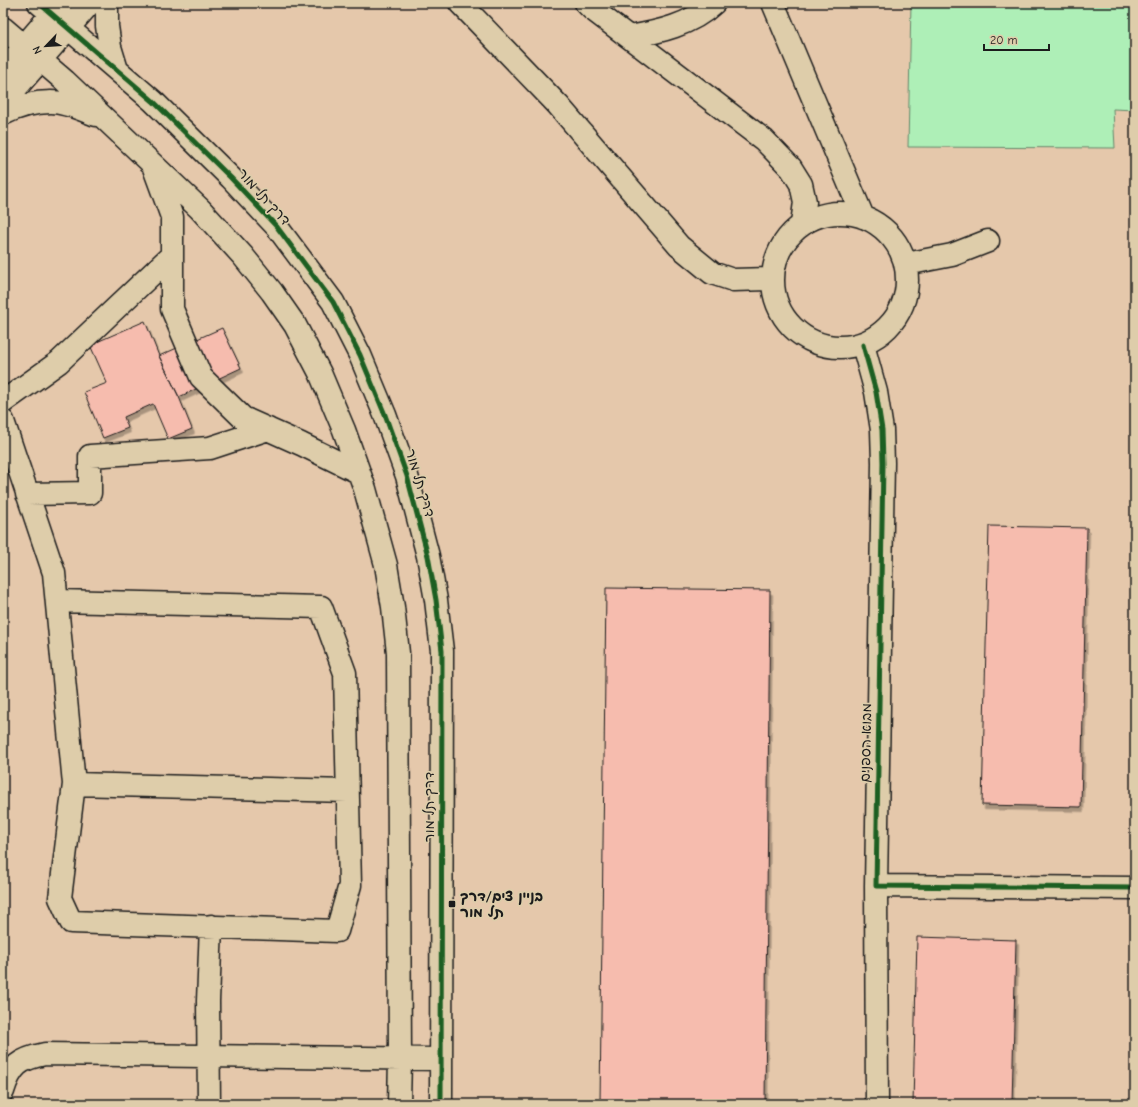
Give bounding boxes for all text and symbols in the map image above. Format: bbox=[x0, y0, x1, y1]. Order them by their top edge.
north arrow bbox=[26, 26, 66, 66]
scale bar bbox=[984, 26, 1049, 52]
text: 20 m bbox=[990, 33, 1018, 47]
text: N bbox=[30, 44, 45, 56]
street label: דרך תל מור bbox=[234, 165, 294, 229]
street label: דרך תל מור bbox=[402, 447, 438, 519]
street label: מבוא הספנים bbox=[857, 703, 875, 783]
street label: דרך תל מור bbox=[421, 772, 438, 842]
place label: בניין צים/דרך תל מור bbox=[460, 888, 544, 921]
marker: בניין צים/דרך תל מור bbox=[447, 899, 457, 909]

